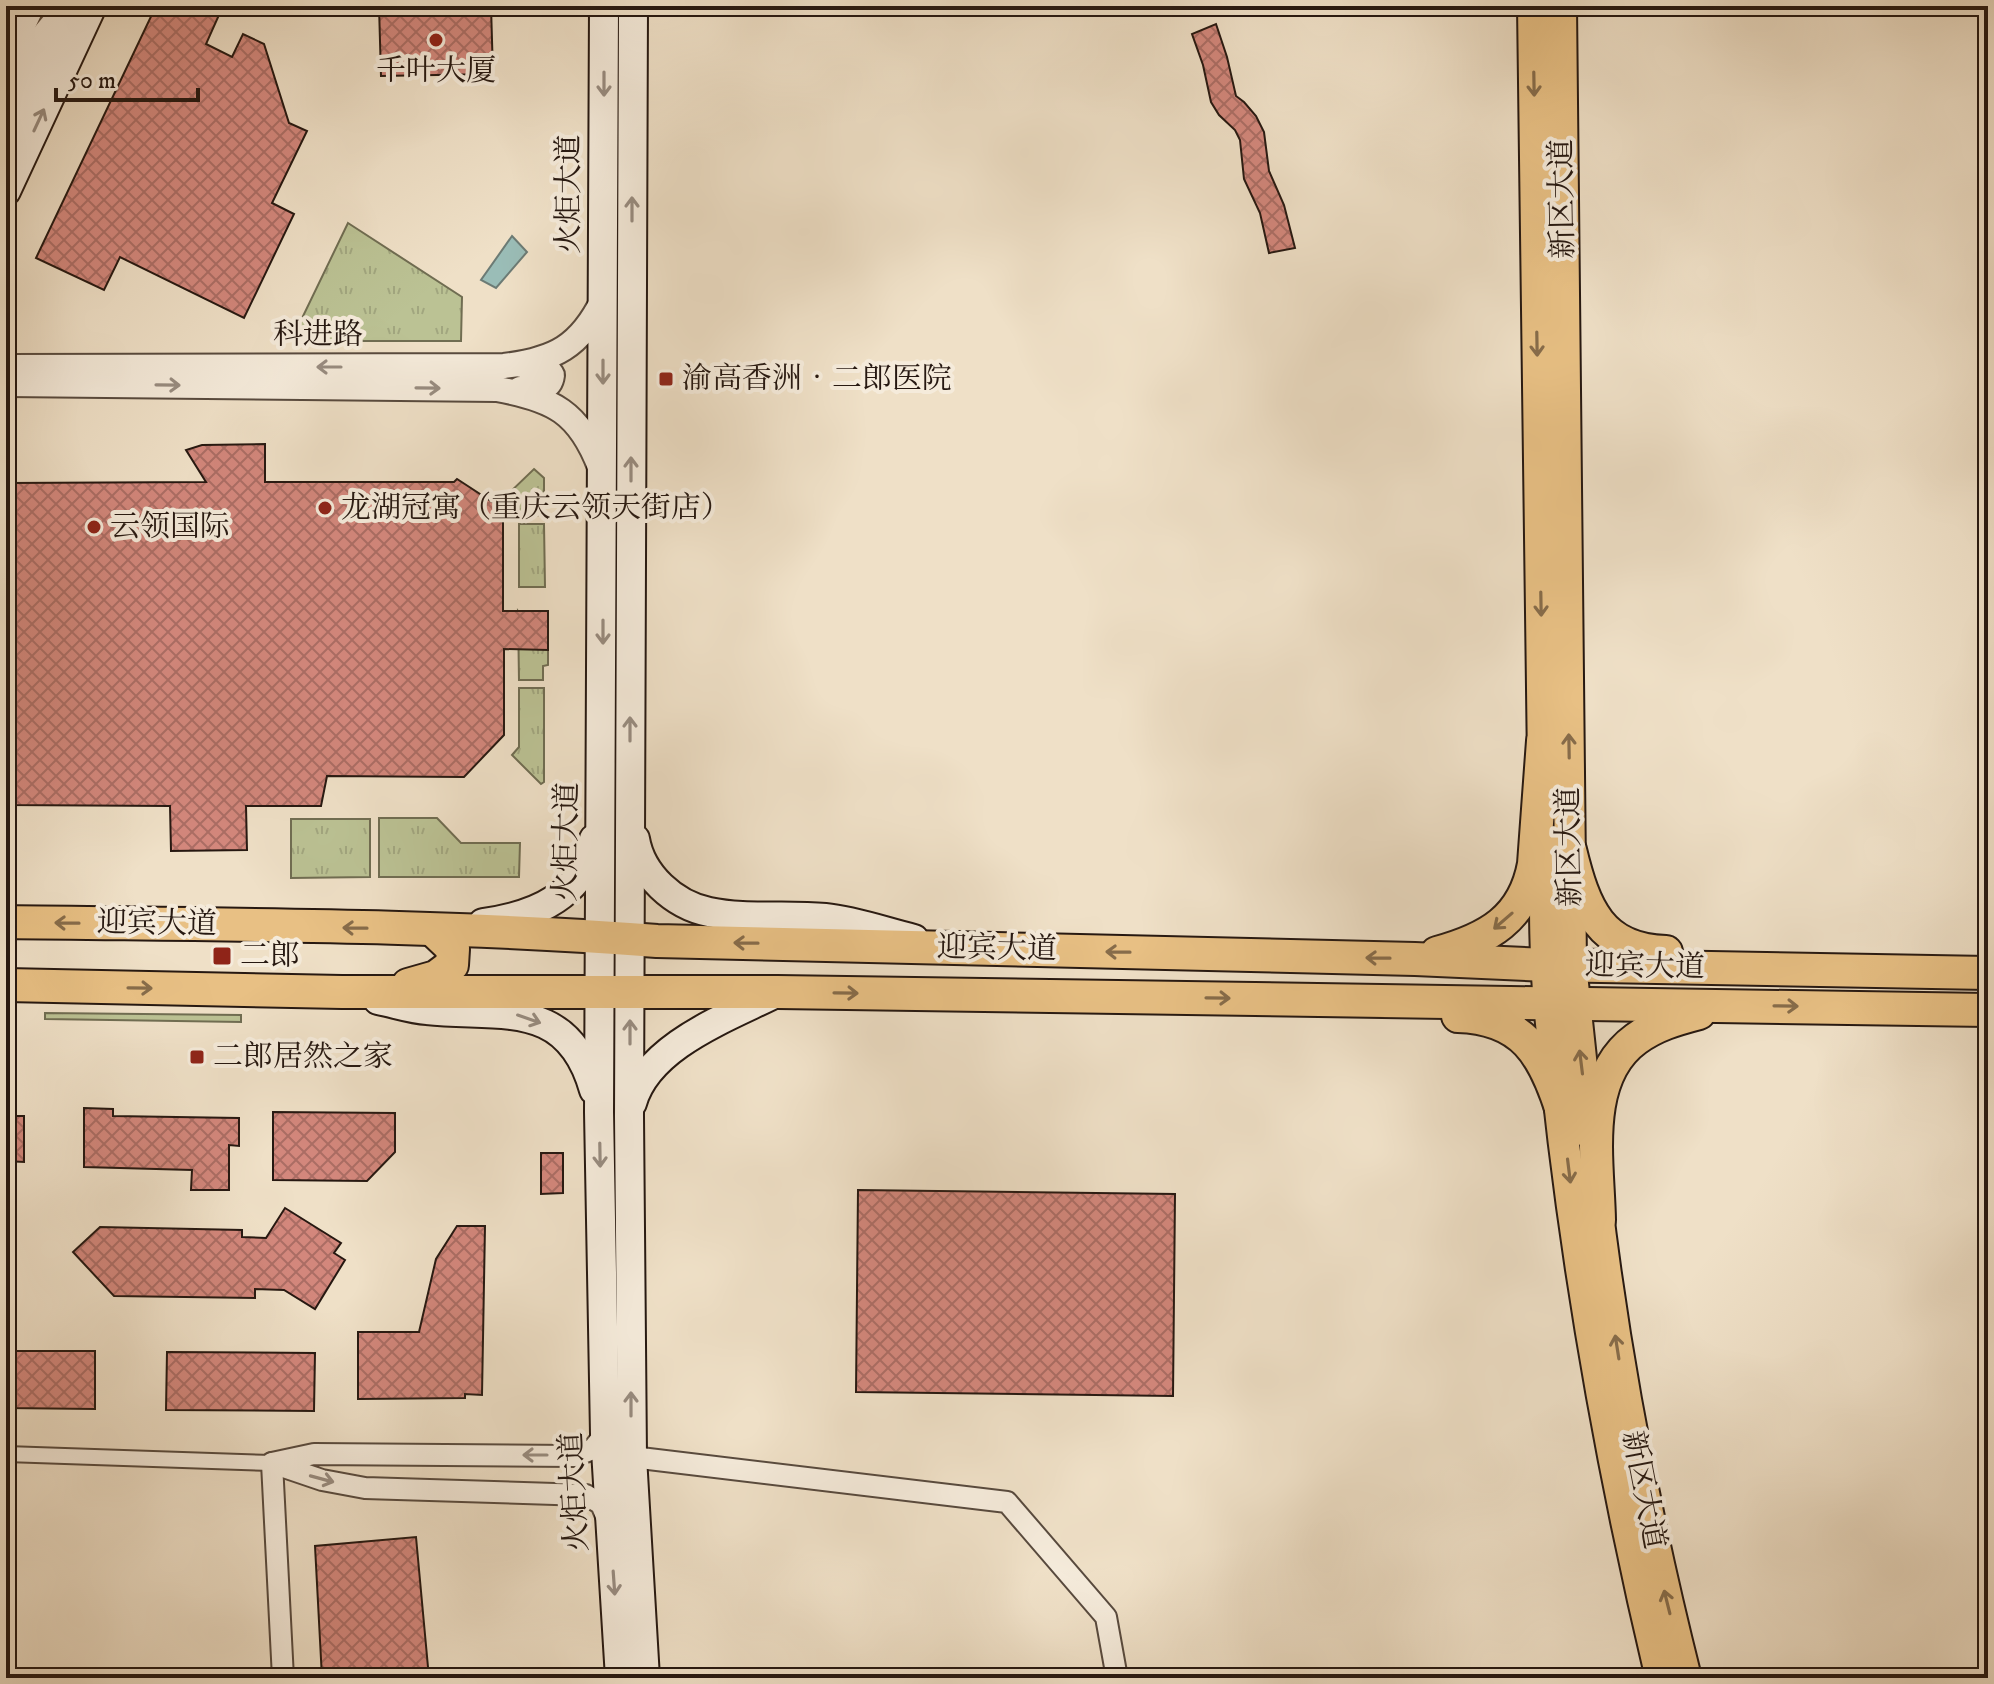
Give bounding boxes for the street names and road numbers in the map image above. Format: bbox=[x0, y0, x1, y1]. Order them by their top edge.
street label: 火炬大道 bbox=[551, 134, 588, 254]
street label: 新区大道 bbox=[1543, 139, 1583, 259]
street label: 科进路 bbox=[273, 317, 363, 354]
street label: 火炬大道 bbox=[547, 782, 587, 902]
street label: 新区大道 bbox=[1550, 787, 1590, 907]
street label: 迎宾大道 bbox=[97, 904, 217, 944]
street label: 迎宾大道 bbox=[937, 929, 1057, 969]
street label: 迎宾大道 bbox=[1585, 947, 1705, 987]
street label: 新区大道 bbox=[1613, 1428, 1673, 1552]
street label: 火炬大道 bbox=[553, 1431, 597, 1553]

